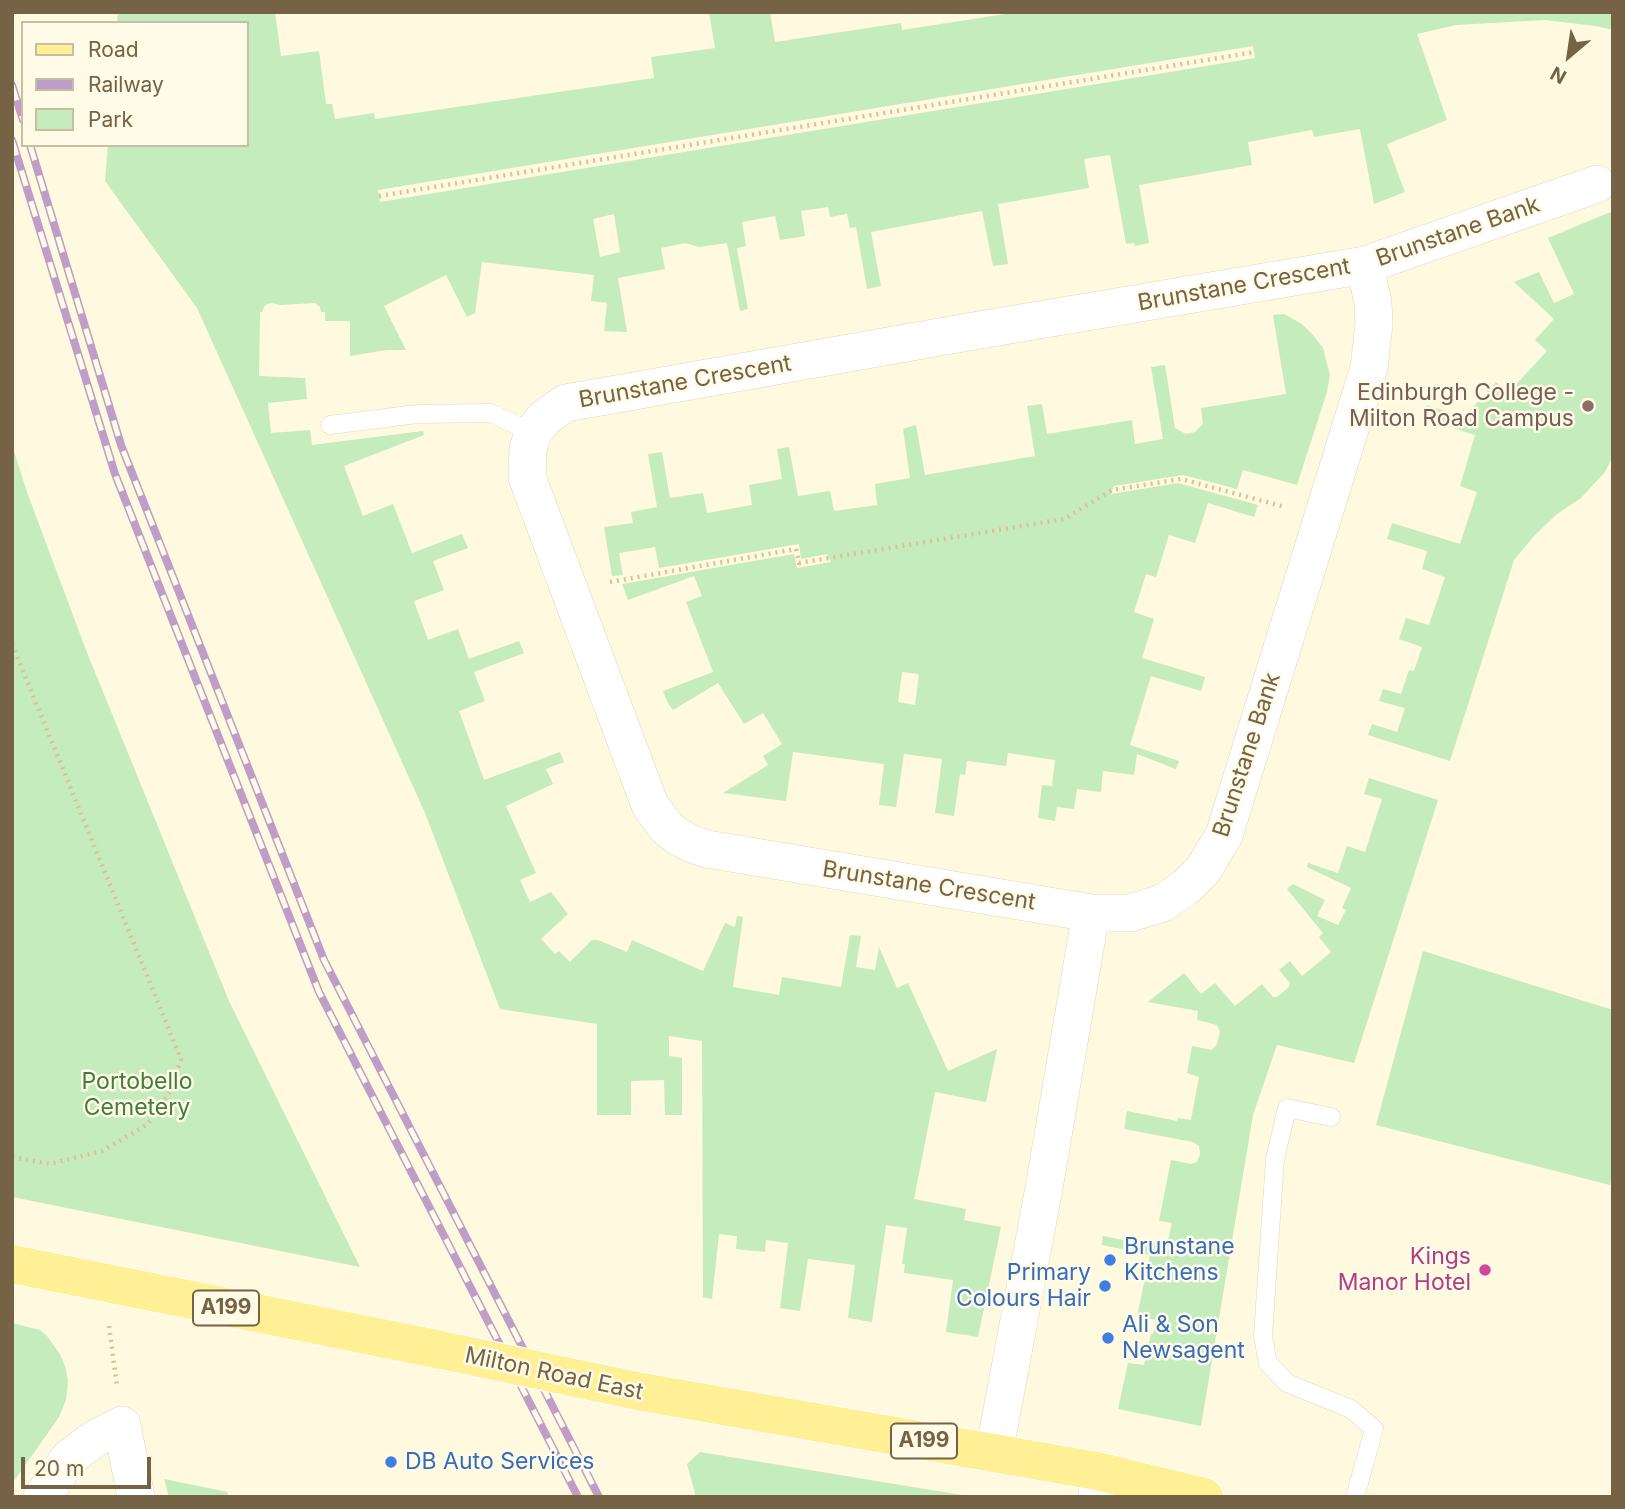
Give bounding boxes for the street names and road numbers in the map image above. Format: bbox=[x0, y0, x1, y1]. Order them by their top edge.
street label: Brunstane Bank bbox=[1373, 191, 1543, 273]
street label: Brunstane Crescent bbox=[1136, 253, 1352, 317]
street label: Brunstane Crescent bbox=[577, 350, 793, 414]
street label: Brunstane Bank bbox=[1207, 669, 1287, 841]
street label: Brunstane Crescent bbox=[820, 856, 1038, 916]
road number: A199 bbox=[193, 1290, 259, 1326]
street label: Milton Road East bbox=[462, 1342, 646, 1406]
road number: A199 bbox=[891, 1424, 957, 1458]

